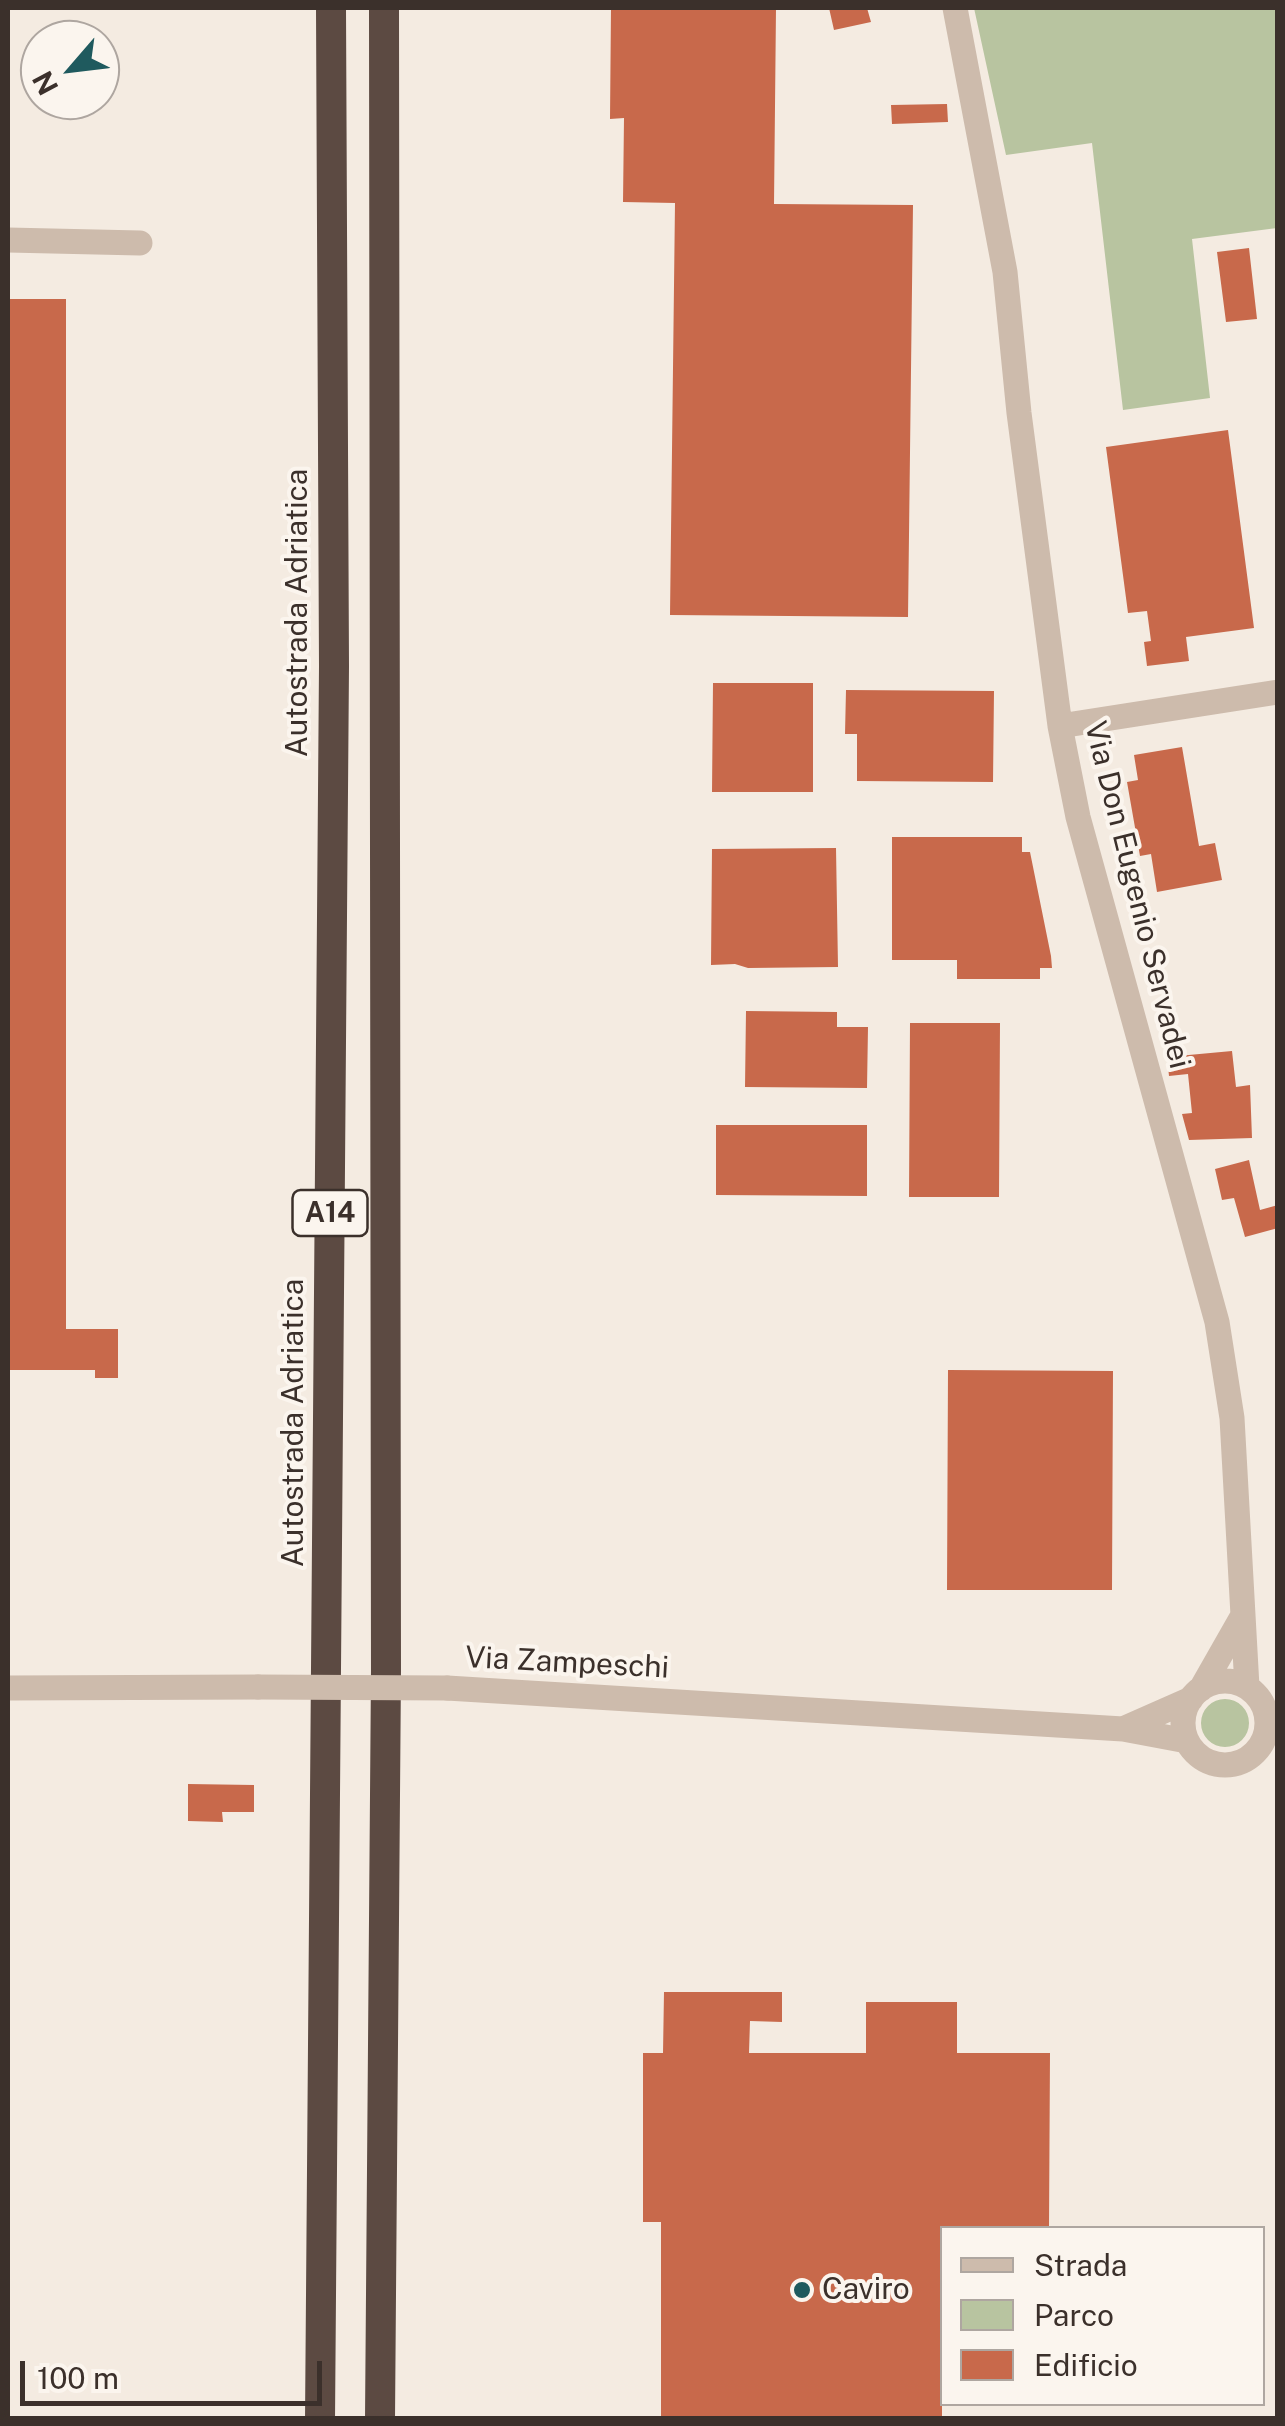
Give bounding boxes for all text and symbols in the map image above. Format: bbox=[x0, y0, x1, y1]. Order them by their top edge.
north arrow bbox=[20, 20, 120, 120]
text: N bbox=[25, 66, 65, 101]
street label: Autostrada Adriatica bbox=[280, 469, 316, 757]
street label: Via Don Eugenio Servadei bbox=[1076, 718, 1198, 1072]
road number: A14 bbox=[292, 1190, 368, 1236]
street label: Autostrada Adriatica bbox=[276, 1279, 312, 1567]
street label: Via Zampeschi bbox=[464, 1640, 670, 1686]
legend bbox=[940, 2226, 1265, 2406]
text: Strada bbox=[1034, 2247, 1127, 2283]
place label: Caviro bbox=[822, 2272, 910, 2308]
marker: Caviro bbox=[791, 2279, 813, 2301]
text: Parco bbox=[1034, 2297, 1114, 2333]
scale bar bbox=[25, 2341, 328, 2403]
text: Edificio bbox=[1034, 2347, 1138, 2383]
text: 100 m bbox=[37, 2360, 119, 2396]

